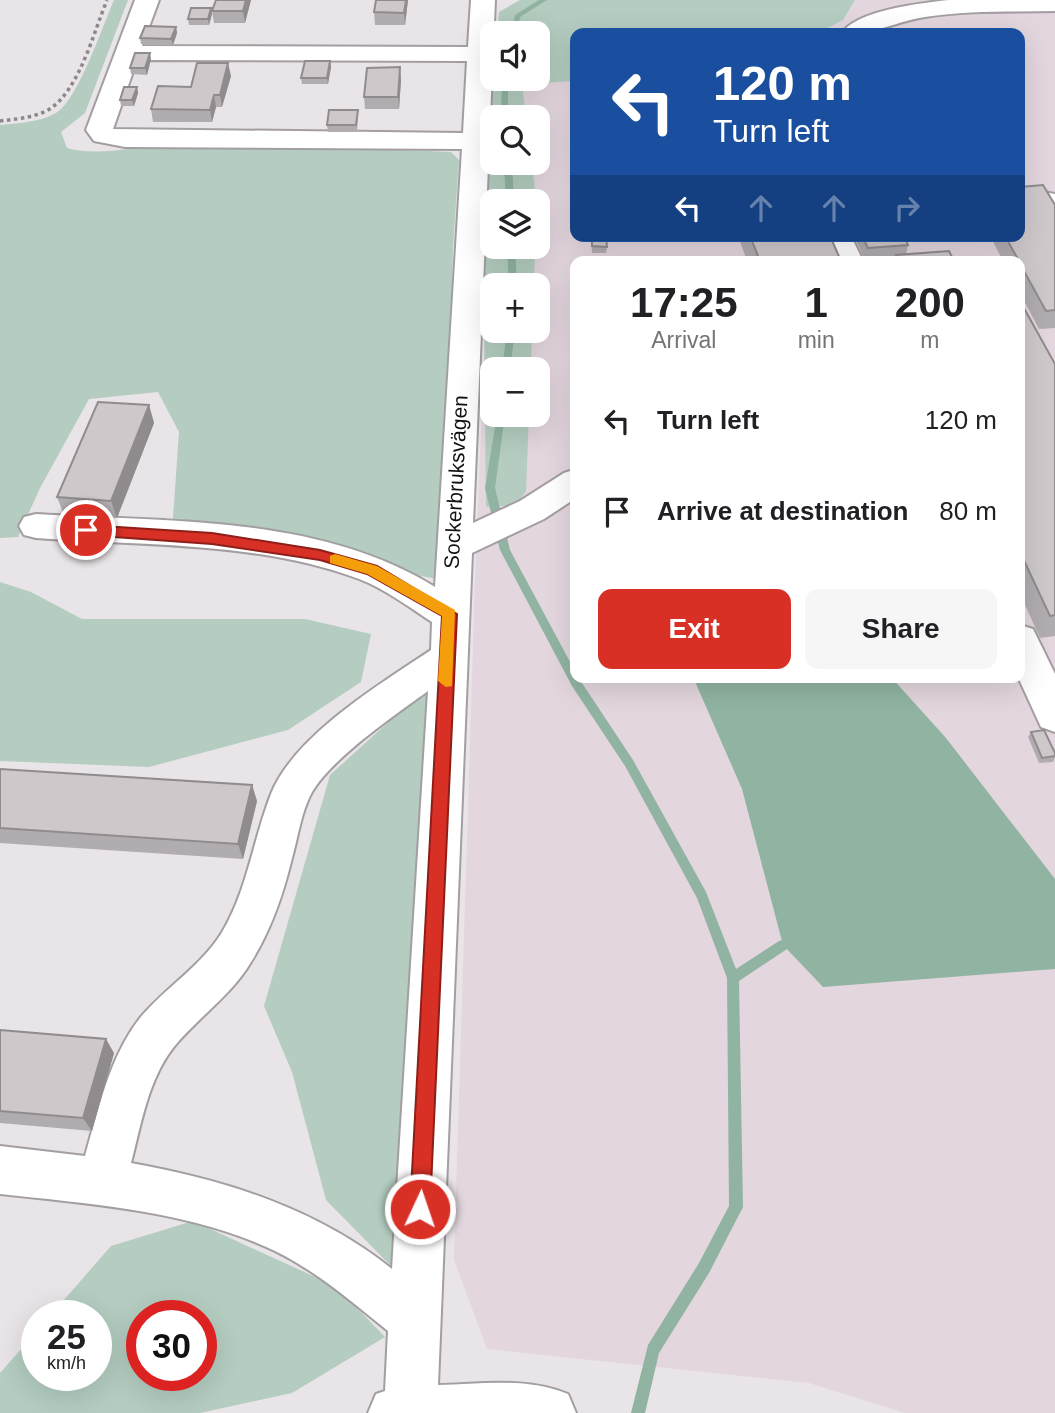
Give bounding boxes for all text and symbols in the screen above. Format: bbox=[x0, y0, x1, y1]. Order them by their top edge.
map controls bbox=[480, 21, 550, 427]
button: sound bbox=[480, 21, 550, 91]
icon: left bbox=[598, 56, 689, 147]
text: 120 m bbox=[713, 56, 852, 110]
button: search bbox=[480, 105, 550, 175]
text: Turn left bbox=[713, 113, 829, 149]
button: layers bbox=[480, 189, 550, 259]
icon: left bbox=[669, 189, 707, 227]
icon: ahead bbox=[742, 189, 780, 227]
icon: ahead bbox=[815, 189, 853, 227]
icon: right bbox=[888, 189, 926, 227]
button: + bbox=[480, 273, 550, 343]
text: 17:25 bbox=[630, 279, 738, 326]
text: 1 bbox=[804, 279, 828, 326]
text: 200 bbox=[895, 279, 965, 326]
text: Arrival bbox=[651, 327, 716, 353]
text: min bbox=[798, 327, 835, 353]
text: m bbox=[920, 327, 939, 353]
button: − bbox=[480, 357, 550, 427]
street label: Sockerbruksvägen bbox=[439, 395, 472, 569]
icon: left bbox=[598, 402, 636, 440]
text: Turn left bbox=[657, 405, 759, 435]
text: 120 m bbox=[925, 405, 997, 435]
icon: arrive bbox=[598, 493, 636, 531]
text: Arrive at destination bbox=[657, 496, 908, 526]
text: 80 m bbox=[939, 496, 997, 526]
pin bbox=[56, 500, 116, 560]
icon: arrive bbox=[67, 511, 105, 549]
button: Exit bbox=[598, 589, 791, 669]
button: Share bbox=[805, 589, 997, 669]
position arrow bbox=[383, 1172, 457, 1246]
speed limit sign: 30 bbox=[126, 1300, 217, 1391]
text: 25 bbox=[47, 1317, 86, 1356]
text: km/h bbox=[47, 1353, 86, 1373]

